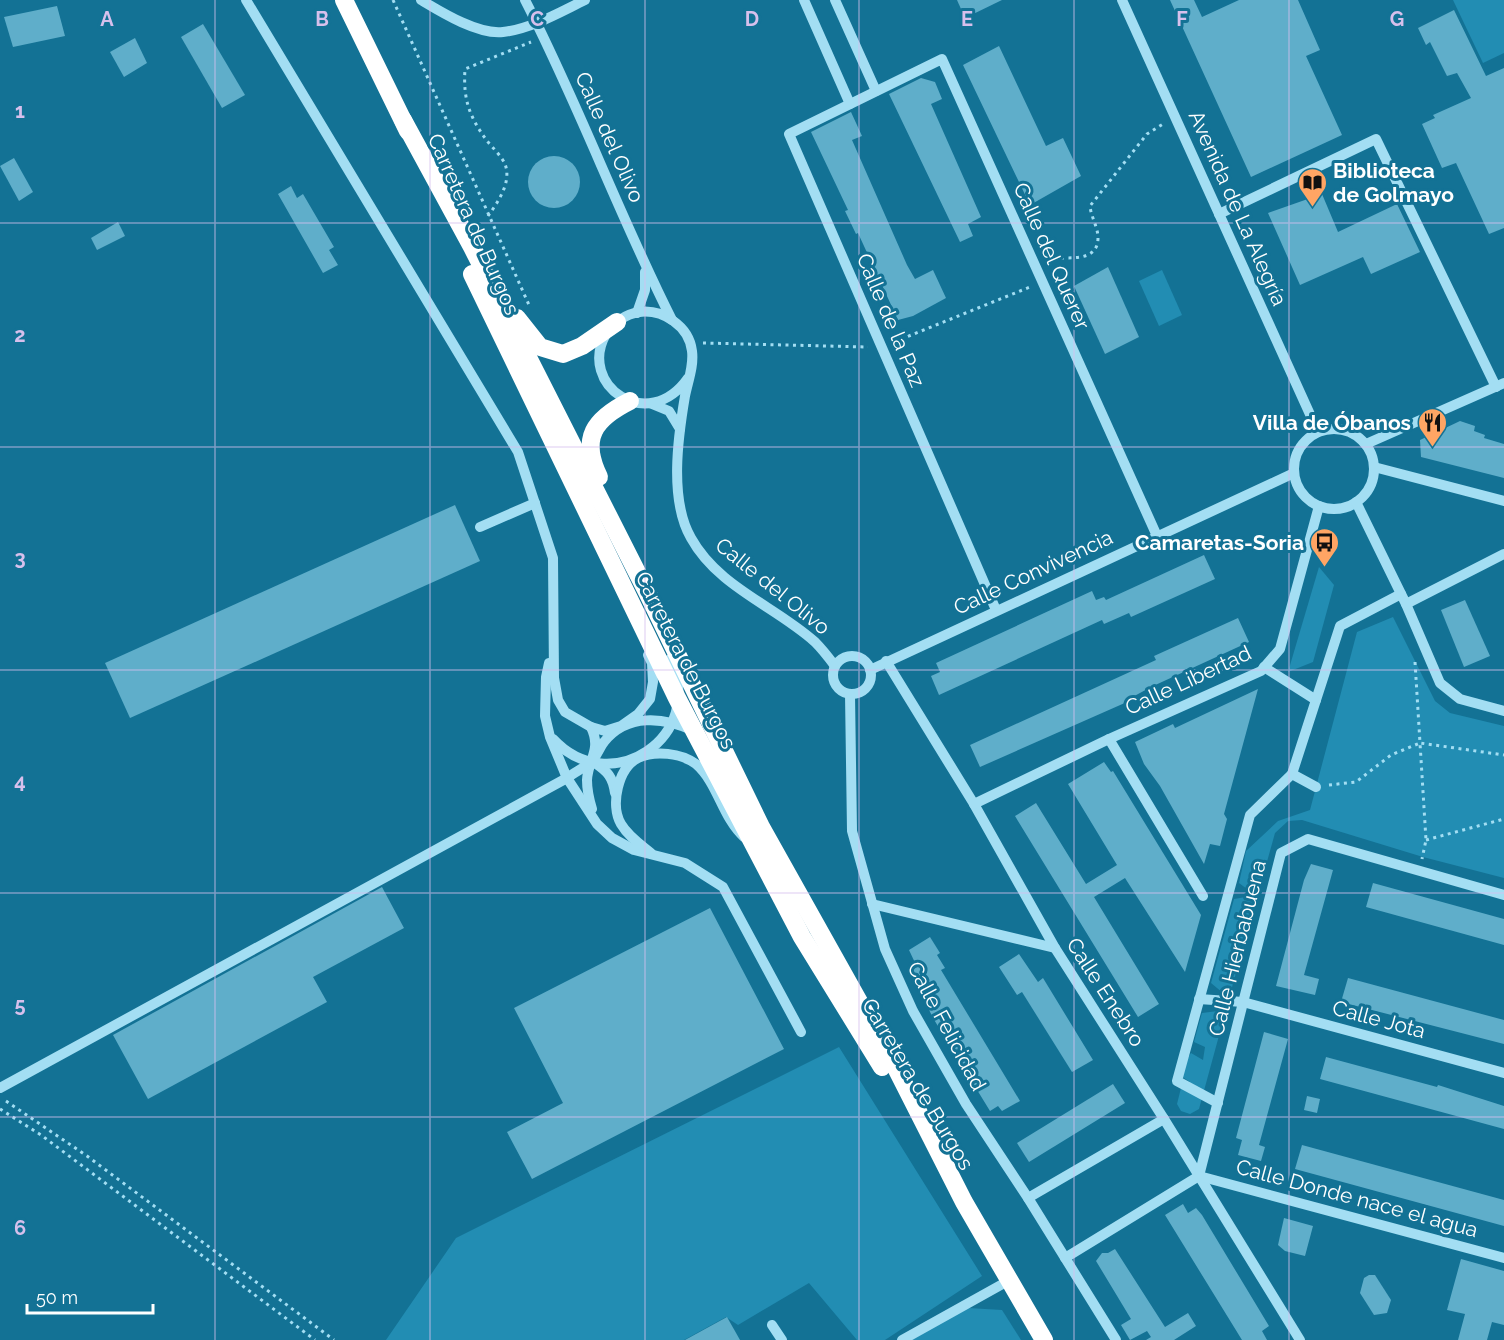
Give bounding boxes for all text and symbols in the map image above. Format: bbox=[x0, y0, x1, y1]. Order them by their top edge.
text: A bbox=[100, 7, 114, 31]
text: B bbox=[315, 7, 329, 31]
text: C bbox=[530, 7, 544, 31]
text: D bbox=[745, 7, 759, 31]
text: E bbox=[961, 7, 973, 31]
text: F bbox=[1176, 7, 1188, 31]
text: G bbox=[1390, 7, 1404, 31]
street label: Calle del Olivo bbox=[570, 68, 650, 206]
text: 1 bbox=[15, 99, 25, 123]
street label: Avenida de La Alegría bbox=[1184, 107, 1292, 309]
street label: Carretera de Burgos bbox=[423, 130, 525, 318]
place label: Biblioteca de Golmayo bbox=[1333, 158, 1454, 207]
library icon: Biblioteca de Golmayo bbox=[1296, 166, 1328, 208]
street label: Calle del Querer bbox=[1008, 179, 1096, 334]
street label: Calle de la Paz bbox=[852, 249, 930, 391]
text: 2 bbox=[14, 323, 26, 347]
restaurant icon: Villa de Óbanos bbox=[1416, 406, 1448, 448]
place label: Villa de Óbanos bbox=[1253, 410, 1411, 435]
street label: Calle Convivencia bbox=[950, 524, 1116, 620]
bus stop icon: Camaretas-Soria bbox=[1309, 526, 1341, 568]
place label: Camaretas-Soria bbox=[1135, 530, 1304, 555]
street label: Calle del Olivo bbox=[711, 532, 835, 640]
text: 3 bbox=[14, 546, 26, 570]
street label: Carretera de Burgos bbox=[630, 567, 742, 753]
street label: Calle Libertad bbox=[1121, 640, 1255, 720]
text: 4 bbox=[14, 769, 26, 793]
street label: Calle Hierbabuena bbox=[1203, 857, 1271, 1039]
street label: Calle Enebro bbox=[1062, 933, 1150, 1051]
street label: Calle Felicidad bbox=[902, 957, 992, 1095]
text: 5 bbox=[14, 993, 26, 1017]
street label: Carretera de Burgos bbox=[857, 994, 979, 1174]
street label: Calle Jota bbox=[1330, 995, 1428, 1043]
street label: Calle Donde nace el agua bbox=[1233, 1154, 1481, 1242]
text: 6 bbox=[14, 1216, 26, 1240]
scale bar bbox=[27, 1277, 153, 1315]
text: 50 m bbox=[36, 1287, 78, 1308]

